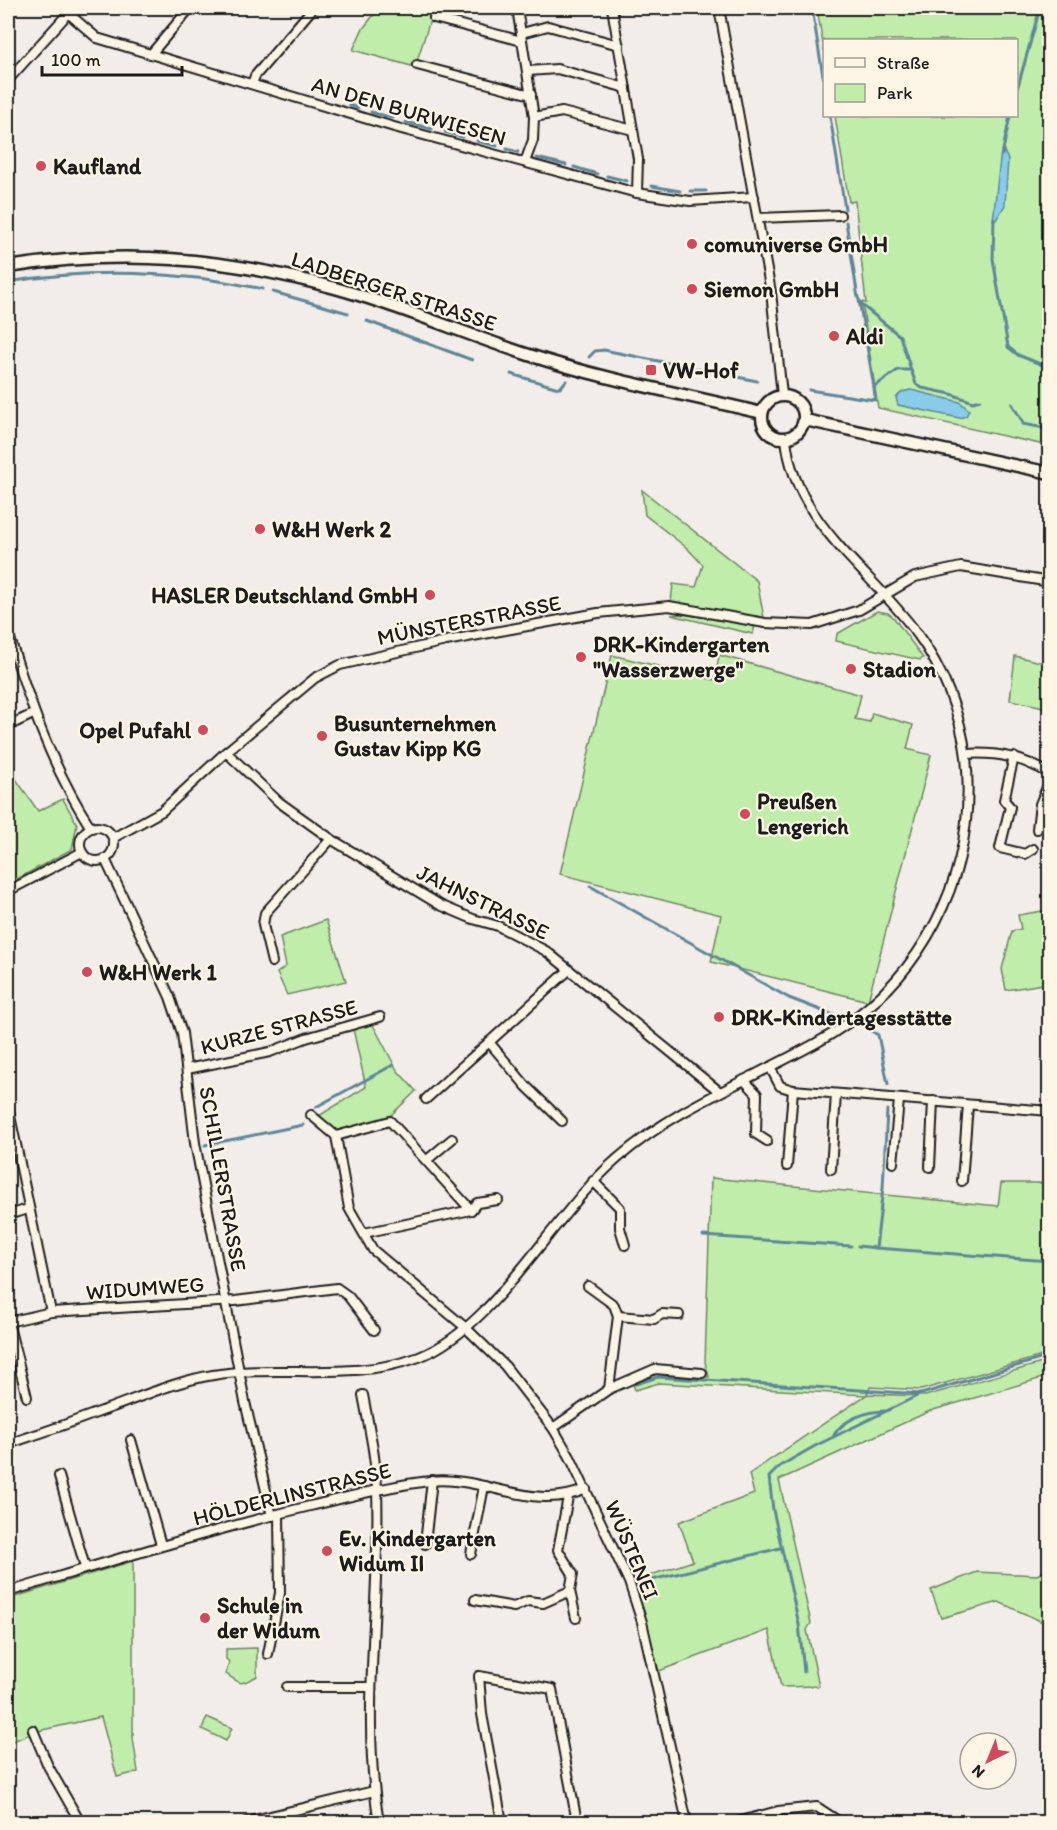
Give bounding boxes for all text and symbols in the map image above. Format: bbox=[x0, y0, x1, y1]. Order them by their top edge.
scale bar bbox=[42, 39, 182, 77]
legend bbox=[823, 39, 1018, 117]
text: 100 m bbox=[51, 49, 101, 71]
text: Straße bbox=[877, 52, 930, 74]
street label: AN DEN BURWIESEN bbox=[309, 70, 509, 152]
text: Park bbox=[877, 82, 912, 104]
place label: Kaufland bbox=[53, 153, 142, 180]
marker: Kaufland bbox=[34, 159, 48, 173]
place label: comuniverse GmbH bbox=[704, 231, 888, 258]
marker: comuniverse GmbH bbox=[685, 237, 699, 251]
street label: LADBERGER STRASSE bbox=[288, 245, 500, 337]
place label: Siemon GmbH bbox=[704, 276, 839, 303]
marker: Siemon GmbH bbox=[685, 282, 699, 296]
place label: Aldi bbox=[845, 323, 884, 350]
marker: Aldi bbox=[827, 329, 841, 343]
place label: VW-Hof bbox=[663, 357, 739, 384]
marker: VW-Hof bbox=[644, 363, 658, 377]
place label: W&H Werk 2 bbox=[272, 516, 391, 543]
marker: W&H Werk 2 bbox=[253, 522, 267, 536]
place label: HASLER Deutschland GmbH bbox=[151, 582, 418, 609]
marker: HASLER Deutschland GmbH bbox=[423, 588, 437, 602]
street label: MÜNSTERSTRASSE bbox=[375, 589, 563, 651]
place label: DRK-Kindergarten "Wasserzwerge" bbox=[593, 631, 770, 683]
marker: DRK-Kindergarten "Wasserzwerge" bbox=[574, 650, 588, 664]
place label: Stadion bbox=[863, 656, 937, 683]
marker: Stadion bbox=[844, 662, 858, 676]
place label: Busunternehmen Gustav Kipp KG bbox=[334, 710, 496, 762]
place label: Opel Pufahl bbox=[79, 717, 192, 744]
marker: Opel Pufahl bbox=[196, 723, 210, 737]
marker: Busunternehmen Gustav Kipp KG bbox=[315, 729, 329, 743]
place label: Preußen Lengerich bbox=[757, 788, 849, 840]
marker: Preußen Lengerich bbox=[738, 807, 752, 821]
street label: JAHNSTRASSE bbox=[412, 858, 554, 946]
place label: W&H Werk 1 bbox=[99, 959, 217, 986]
marker: W&H Werk 1 bbox=[80, 965, 94, 979]
street label: KURZE STRASSE bbox=[198, 993, 360, 1061]
place label: DRK-Kindertagesstätte bbox=[731, 1004, 952, 1031]
marker: DRK-Kindertagesstätte bbox=[712, 1010, 726, 1024]
street label: SCHILLERSTRASSE bbox=[193, 1084, 253, 1274]
street label: WIDUMWEG bbox=[85, 1270, 205, 1306]
street label: HÖLDERLINSTRASSE bbox=[190, 1456, 394, 1532]
street label: WÜSTENEI bbox=[599, 1496, 665, 1604]
place label: Ev. Kindergarten Widum II bbox=[339, 1525, 496, 1577]
marker: Ev. Kindergarten Widum II bbox=[320, 1544, 334, 1558]
place label: Schule in der Widum bbox=[217, 1592, 320, 1644]
marker: Schule in der Widum bbox=[198, 1611, 212, 1625]
north arrow bbox=[958, 1731, 1018, 1791]
text: N bbox=[968, 1761, 989, 1782]

